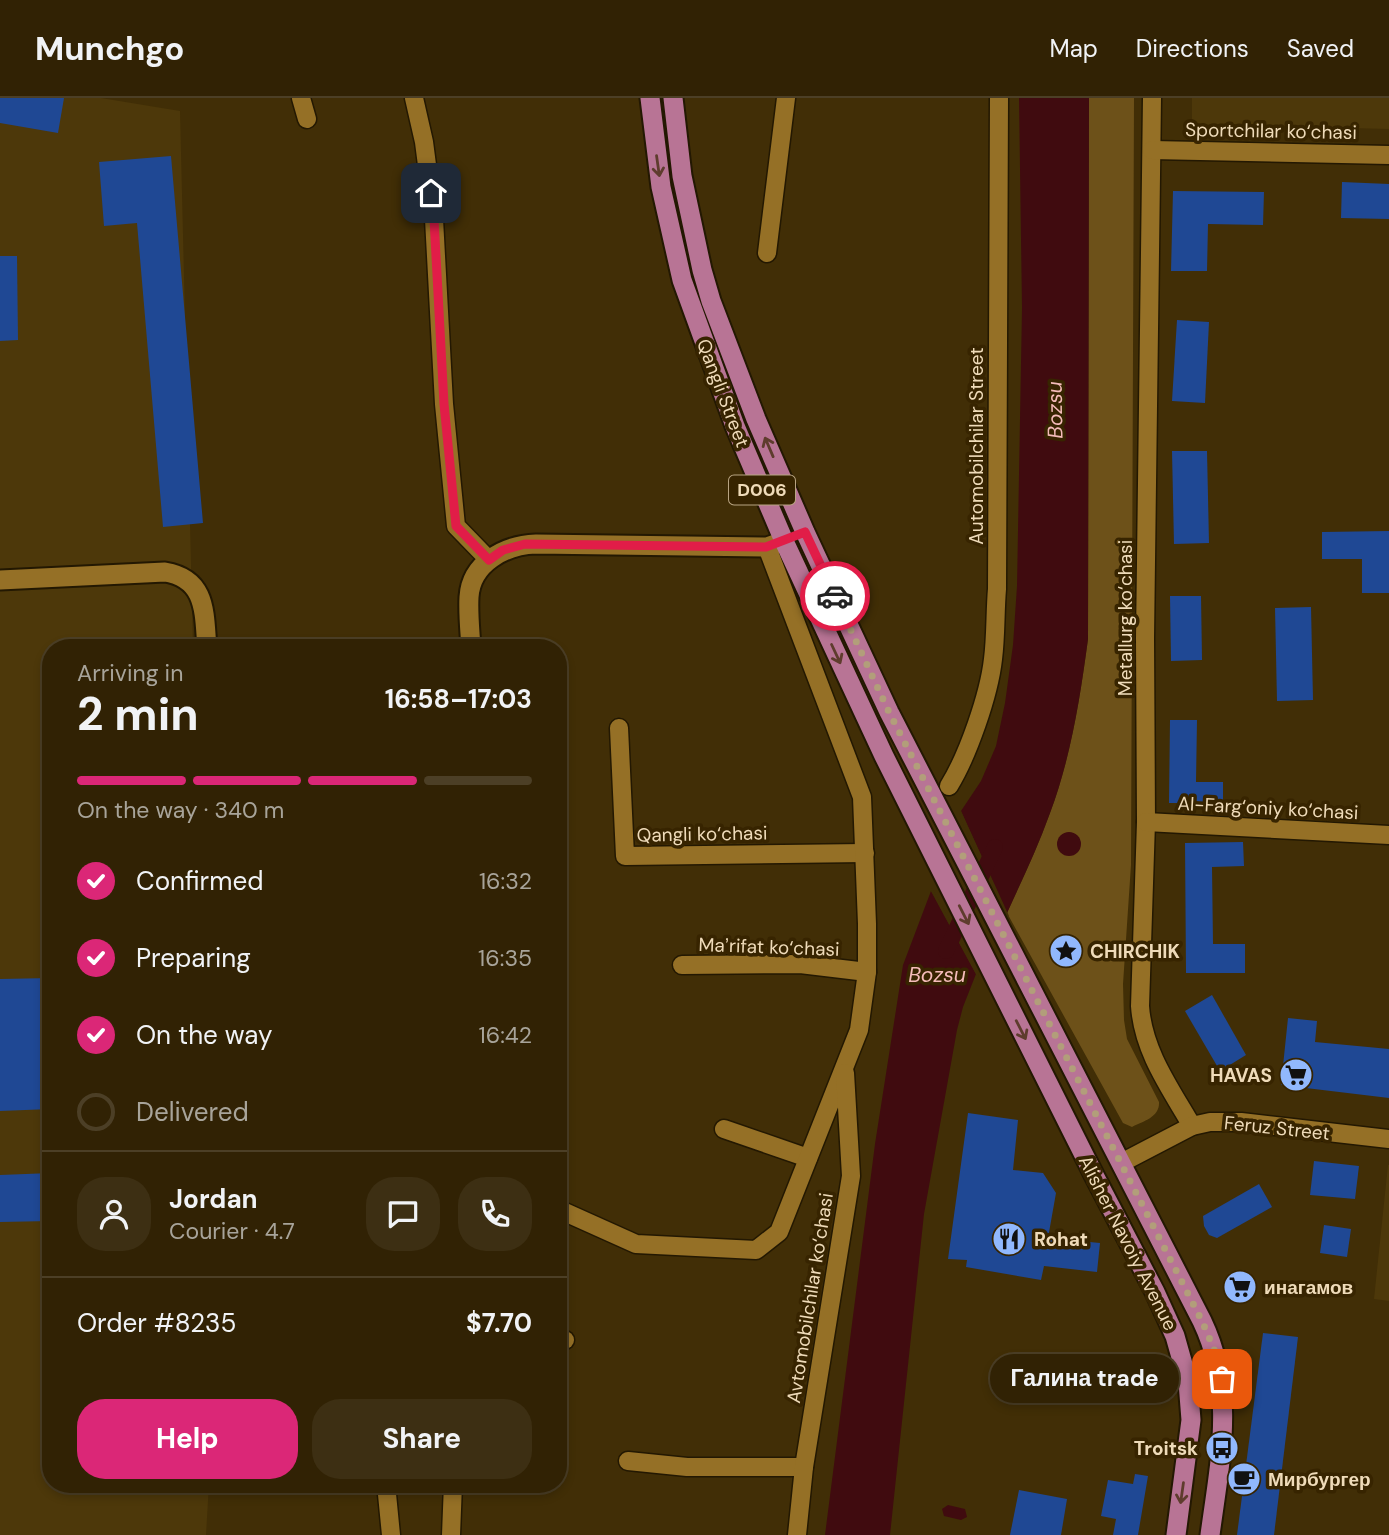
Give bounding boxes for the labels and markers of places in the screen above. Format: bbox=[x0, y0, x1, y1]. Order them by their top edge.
pin bbox=[401, 163, 461, 223]
place icon: CHIRCHIK bbox=[1047, 932, 1085, 970]
place label: CHIRCHIK bbox=[1090, 939, 1180, 964]
supermarket icon: HAVAS bbox=[1277, 1056, 1315, 1094]
place label: HAVAS bbox=[1210, 1063, 1272, 1088]
restaurant icon: Rohat bbox=[990, 1220, 1028, 1258]
place label: Rohat bbox=[1034, 1227, 1088, 1252]
supermarket icon: инагамов bbox=[1221, 1268, 1259, 1306]
place label: инагамов bbox=[1264, 1275, 1353, 1300]
pin bbox=[1192, 1349, 1252, 1409]
callout: Галина trade bbox=[991, 1354, 1180, 1404]
bus stop icon: Troitsk bbox=[1203, 1429, 1241, 1467]
place label: Troitsk bbox=[1134, 1436, 1198, 1461]
cafe icon: Мирбургер bbox=[1225, 1460, 1263, 1498]
place label: Мирбургер bbox=[1268, 1467, 1371, 1492]

